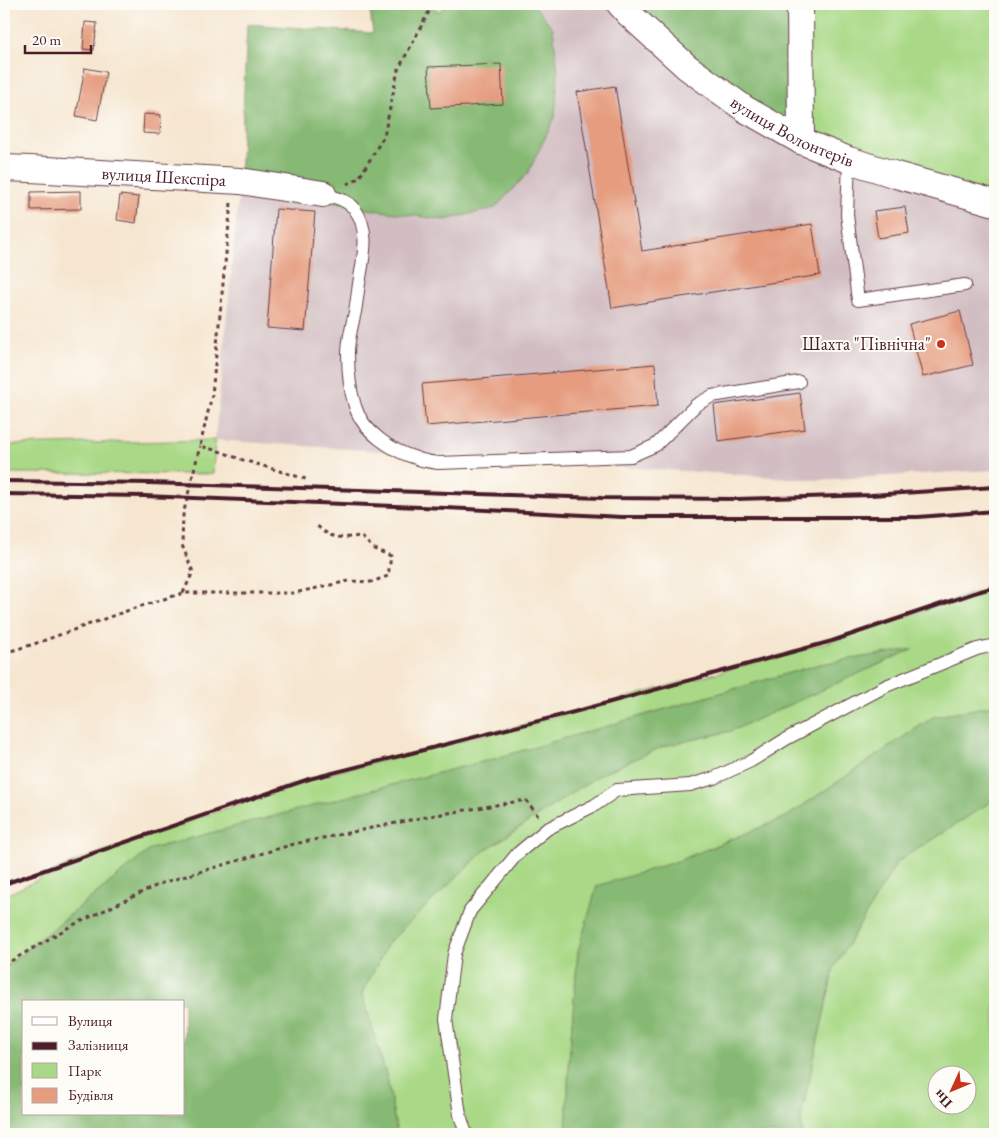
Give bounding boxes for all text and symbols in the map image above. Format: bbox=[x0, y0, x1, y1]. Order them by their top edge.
scale bar bbox=[25, 22, 91, 54]
text: 20 m bbox=[32, 30, 61, 49]
street label: вулиця Волонтерів bbox=[726, 90, 857, 172]
street label: вулиця Шекспіра bbox=[101, 161, 227, 191]
place label: Шахта "Північна" bbox=[802, 332, 931, 355]
marker: Шахта "Північна" bbox=[935, 338, 947, 350]
legend bbox=[22, 1000, 185, 1116]
text: Вулиця bbox=[68, 1011, 113, 1030]
text: Залізниця bbox=[68, 1035, 129, 1054]
text: Парк bbox=[68, 1061, 101, 1080]
north arrow bbox=[926, 1066, 976, 1116]
text: Будівля bbox=[68, 1085, 114, 1104]
text: Пн bbox=[930, 1086, 956, 1112]

